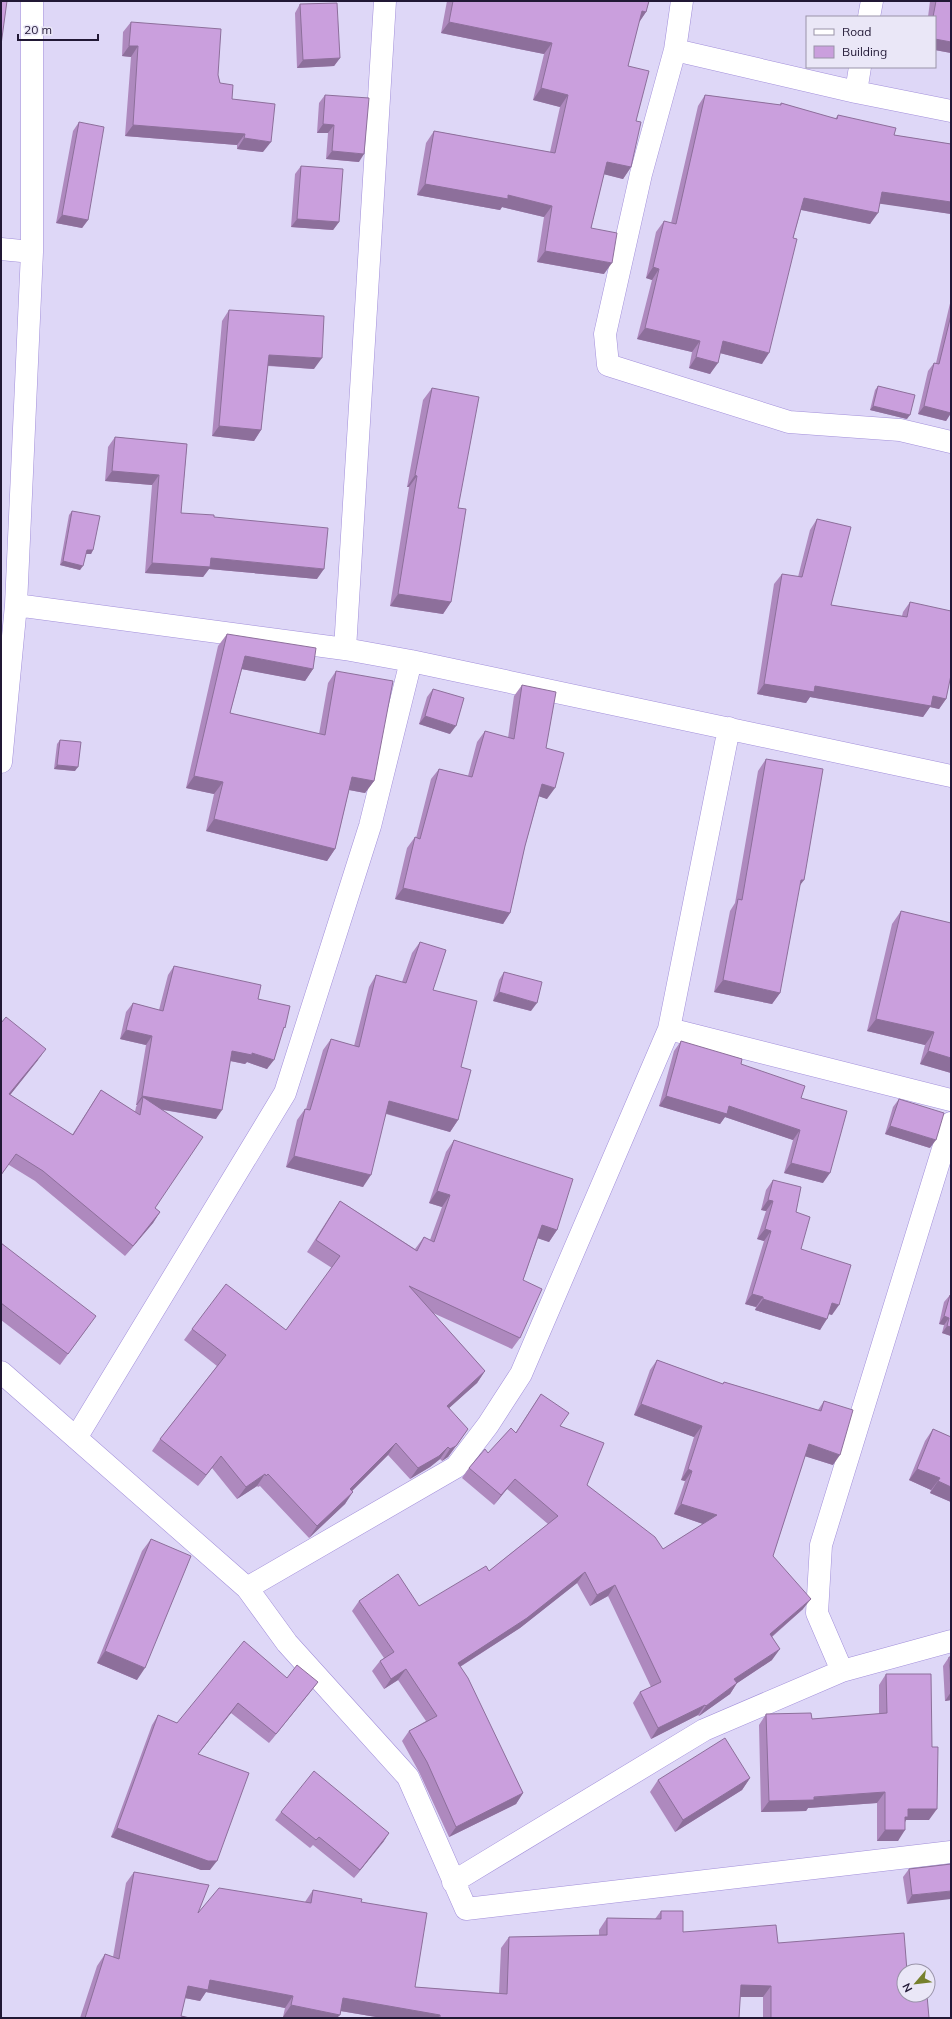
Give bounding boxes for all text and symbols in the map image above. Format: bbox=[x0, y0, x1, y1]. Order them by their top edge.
scale bar bbox=[18, 16, 98, 42]
legend bbox=[806, 16, 936, 68]
text: 20 m bbox=[24, 22, 52, 37]
text: Road bbox=[842, 24, 871, 39]
text: Building bbox=[842, 44, 887, 59]
north arrow bbox=[896, 1963, 936, 2003]
text: N bbox=[899, 1981, 915, 1995]

